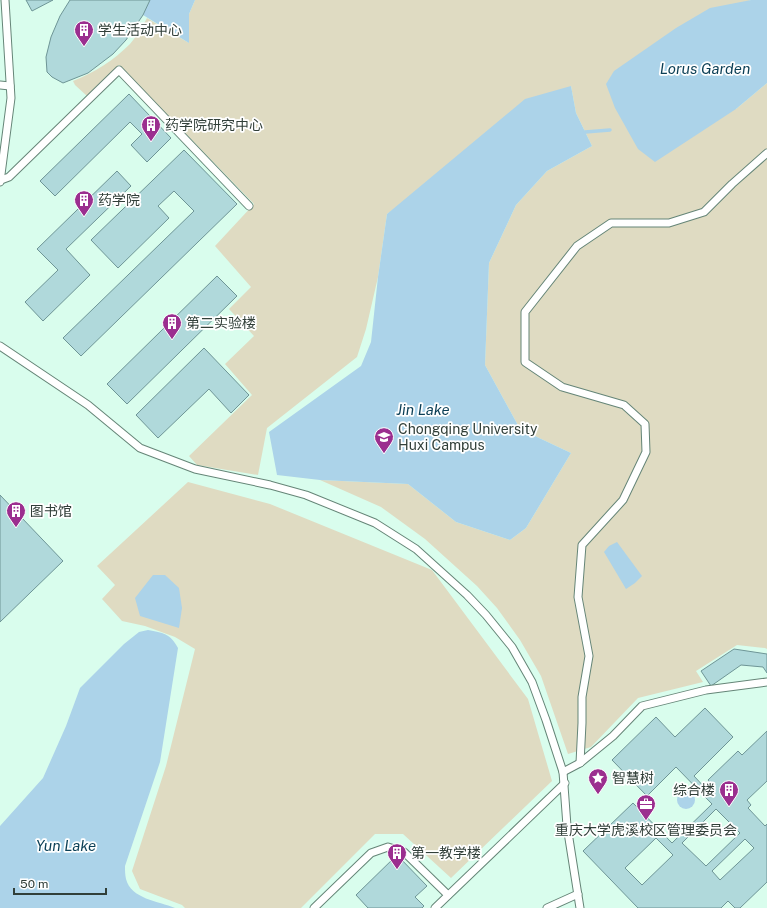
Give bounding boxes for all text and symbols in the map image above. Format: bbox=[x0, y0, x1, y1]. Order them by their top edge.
building icon: 学生活动中心 bbox=[73, 19, 95, 47]
place label: 学生活动中心 bbox=[98, 22, 182, 38]
water label: Lorus Garden bbox=[660, 60, 750, 77]
building icon: 药学院研究中心 bbox=[140, 114, 162, 142]
place label: 药学院研究中心 bbox=[165, 117, 263, 133]
building icon: 药学院 bbox=[73, 189, 95, 217]
place label: 药学院 bbox=[98, 192, 140, 208]
building icon: 第二实验楼 bbox=[161, 312, 183, 340]
place label: 第二实验楼 bbox=[186, 315, 256, 331]
water label: Jin Lake bbox=[396, 401, 450, 418]
place label: Chongqing University Huxi Campus bbox=[398, 421, 538, 453]
school or university icon: Chongqing University Huxi Campus bbox=[373, 426, 395, 454]
building icon: 图书馆 bbox=[5, 500, 27, 528]
place label: 图书馆 bbox=[30, 503, 72, 519]
place icon: 智慧树 bbox=[587, 767, 609, 795]
place label: 智慧树 bbox=[612, 770, 654, 786]
building icon: 综合楼 bbox=[718, 779, 740, 807]
place label: 综合楼 bbox=[673, 782, 715, 798]
office icon: 重庆大学虎溪校区管理委员会 bbox=[635, 793, 657, 821]
place label: 重庆大学虎溪校区管理委员会 bbox=[555, 822, 737, 838]
water label: Yun Lake bbox=[36, 837, 96, 854]
building icon: 第一教学楼 bbox=[386, 842, 408, 870]
place label: 第一教学楼 bbox=[411, 845, 481, 861]
scale bar bbox=[14, 870, 106, 896]
text: 50 m bbox=[20, 877, 48, 891]

